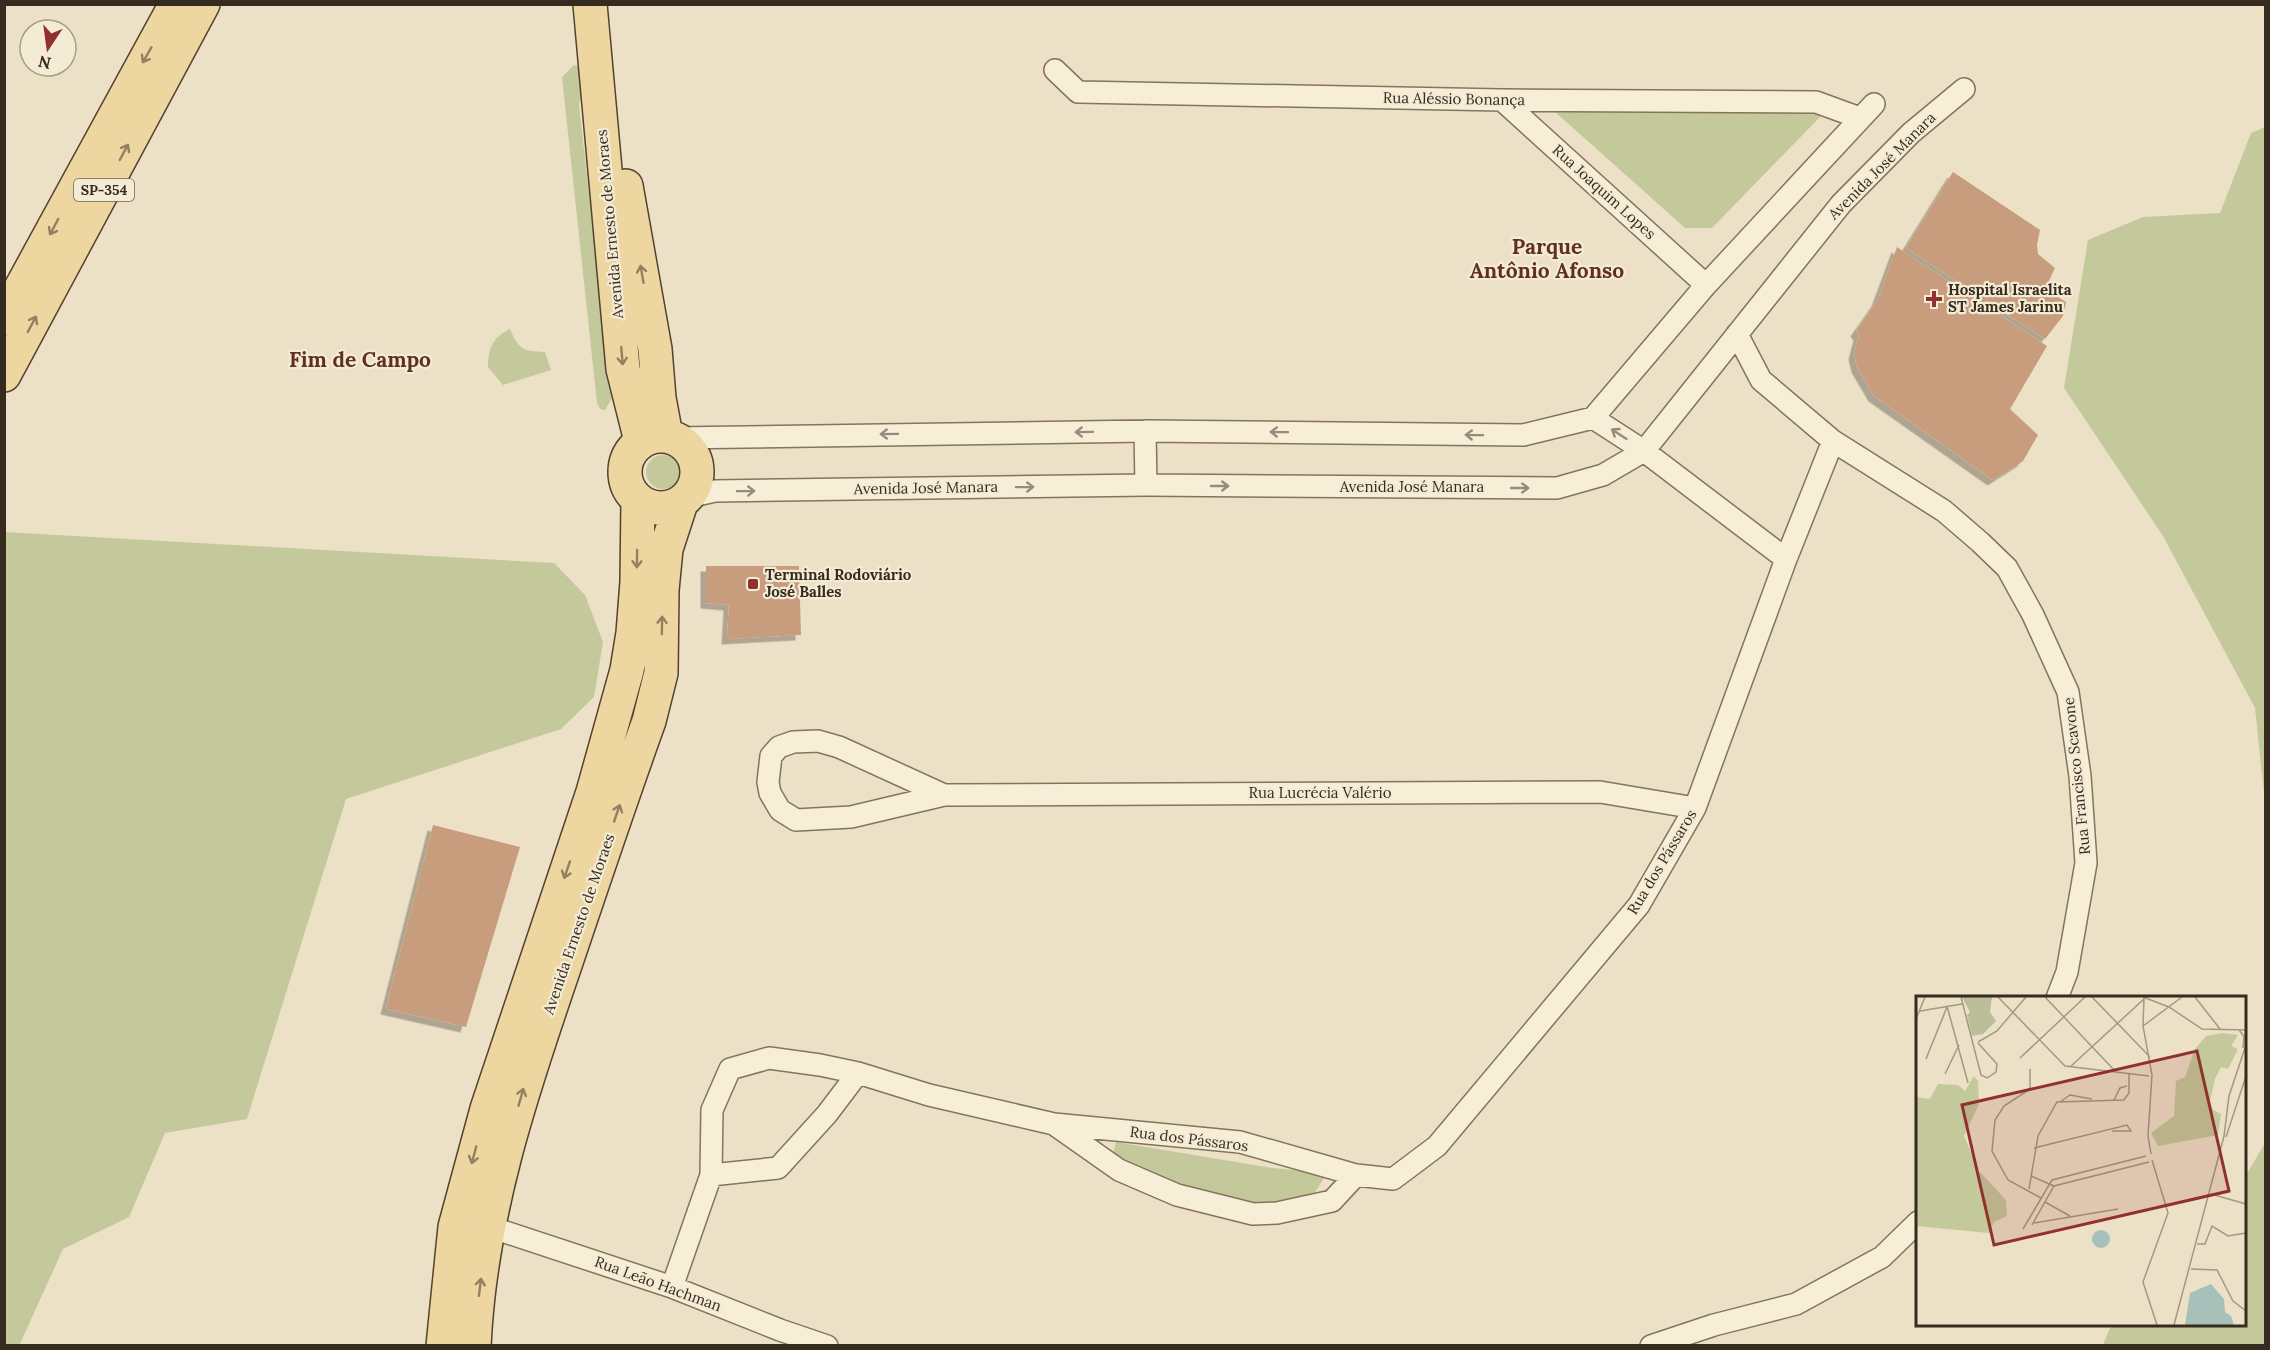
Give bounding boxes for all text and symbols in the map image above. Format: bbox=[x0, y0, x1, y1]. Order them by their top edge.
north arrow bbox=[18, 18, 78, 78]
one-way arrow bbox=[141, 46, 152, 64]
text: N bbox=[36, 51, 53, 74]
street label: Rua Aléssio Bonança bbox=[1383, 88, 1526, 109]
street label: Avenida José Manara bbox=[1823, 108, 1940, 224]
street label: Avenida Ernesto de Moraes bbox=[592, 129, 627, 320]
street label: Rua Joaquim Lopes bbox=[1549, 140, 1660, 243]
one-way arrow bbox=[118, 144, 130, 161]
road number: SP-354 bbox=[74, 179, 134, 201]
one-way arrow bbox=[48, 218, 60, 235]
district label: Parque Antônio Afonso bbox=[1470, 233, 1624, 284]
one-way arrow bbox=[636, 265, 647, 285]
place label: Hospital Israelita ST James Jarinu bbox=[1948, 280, 2072, 316]
marker: Hospital Israelita ST James Jarinu bbox=[1925, 290, 1943, 308]
one-way arrow bbox=[26, 316, 38, 333]
one-way arrow bbox=[617, 345, 628, 365]
district label: Fim de Campo bbox=[289, 346, 431, 373]
one-way arrow bbox=[1074, 426, 1094, 437]
one-way arrow bbox=[1269, 426, 1289, 438]
one-way arrow bbox=[879, 428, 899, 440]
one-way arrow bbox=[1610, 428, 1627, 441]
one-way arrow bbox=[1464, 429, 1484, 440]
street label: Avenida José Manara bbox=[853, 477, 999, 498]
street label: Avenida José Manara bbox=[1339, 477, 1485, 496]
one-way arrow bbox=[1209, 480, 1229, 492]
one-way arrow bbox=[1014, 481, 1034, 493]
one-way arrow bbox=[1509, 482, 1529, 494]
one-way arrow bbox=[735, 485, 755, 496]
one-way arrow bbox=[631, 548, 643, 568]
place label: Terminal Rodoviário José Balles bbox=[765, 565, 912, 601]
marker: Terminal Rodoviário José Balles bbox=[746, 577, 760, 591]
one-way arrow bbox=[656, 615, 667, 635]
street label: Rua Francisco Scavone bbox=[2059, 696, 2094, 856]
street label: Rua Lucrécia Valério bbox=[1249, 783, 1392, 802]
one-way arrow bbox=[612, 804, 623, 823]
street label: Rua dos Pássaros bbox=[1623, 806, 1700, 918]
street label: Avenida Ernesto de Moraes bbox=[538, 831, 618, 1018]
one-way arrow bbox=[561, 860, 572, 879]
inset map bbox=[1916, 996, 2246, 1326]
one-way arrow bbox=[516, 1088, 527, 1107]
street label: Rua dos Pássaros bbox=[1129, 1122, 1249, 1155]
one-way arrow bbox=[468, 1146, 479, 1165]
street label: Rua Leão Hachman bbox=[592, 1252, 724, 1315]
one-way arrow bbox=[475, 1278, 486, 1298]

